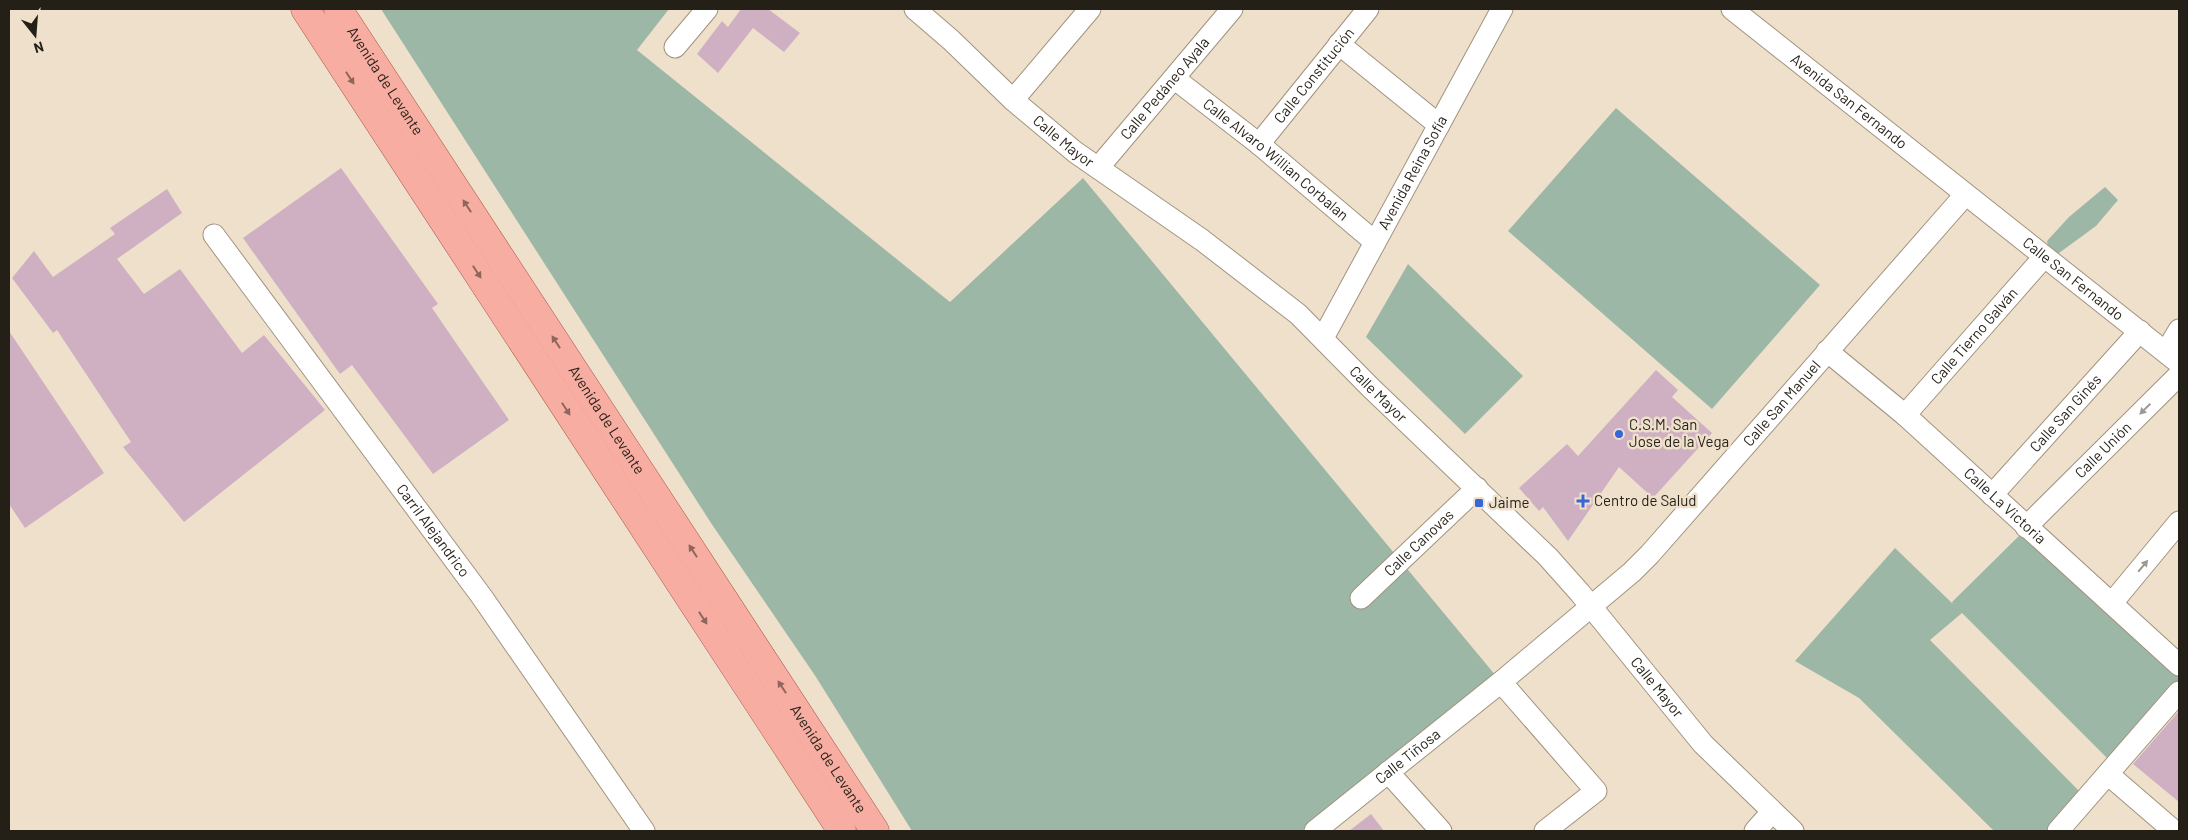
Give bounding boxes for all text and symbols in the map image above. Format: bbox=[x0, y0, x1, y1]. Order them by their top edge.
north arrow bbox=[10, 10, 60, 60]
street label: Avenida de Levante bbox=[344, 23, 428, 138]
street label: Calle Constitución bbox=[1270, 23, 1358, 126]
street label: Calle Pedáneo Ayala bbox=[1116, 33, 1213, 143]
text: N bbox=[32, 38, 46, 57]
street label: Avenida San Fernando bbox=[1788, 49, 1911, 152]
one-way arrow bbox=[345, 71, 355, 85]
street label: Calle Alvaro Willian Corbalan bbox=[1200, 94, 1353, 224]
street label: Calle Mayor bbox=[1030, 111, 1098, 171]
street label: Avenida Reina Sofía bbox=[1374, 112, 1450, 233]
one-way arrow bbox=[463, 200, 472, 213]
street label: Calle San Fernando bbox=[2020, 233, 2128, 324]
one-way arrow bbox=[472, 266, 482, 279]
street label: Calle Tierno Galván bbox=[1926, 284, 2021, 387]
one-way arrow bbox=[551, 336, 561, 349]
street label: Calle San Manuel bbox=[1739, 356, 1824, 449]
street label: Avenida de Levante bbox=[565, 362, 649, 477]
street label: Calle Mayor bbox=[1346, 362, 1412, 426]
street label: Calle San Ginés bbox=[2025, 370, 2105, 455]
one-way arrow bbox=[561, 402, 571, 415]
one-way arrow bbox=[2139, 403, 2151, 415]
place label: C.S.M. San Jose de la Vega bbox=[1629, 415, 1729, 450]
street label: Calle Unión bbox=[2071, 418, 2135, 481]
marker: C.S.M. San Jose de la Vega bbox=[1613, 428, 1625, 440]
street label: Calle La Victoria bbox=[1961, 463, 2050, 547]
street label: Carril Alejandrico bbox=[393, 480, 474, 580]
place label: Centro de Salud bbox=[1594, 491, 1696, 509]
place label: Jaime bbox=[1489, 493, 1529, 511]
marker: Centro de Salud bbox=[1576, 494, 1590, 508]
marker: Jaime bbox=[1473, 497, 1485, 509]
street label: Calle Canovas bbox=[1380, 505, 1457, 579]
one-way arrow bbox=[688, 545, 698, 558]
one-way arrow bbox=[2137, 560, 2149, 572]
one-way arrow bbox=[698, 611, 708, 624]
street label: Calle Mayor bbox=[1628, 653, 1688, 721]
one-way arrow bbox=[778, 681, 787, 694]
street label: Avenida de Levante bbox=[787, 701, 871, 816]
street label: Calle Tiñosa bbox=[1371, 724, 1443, 787]

